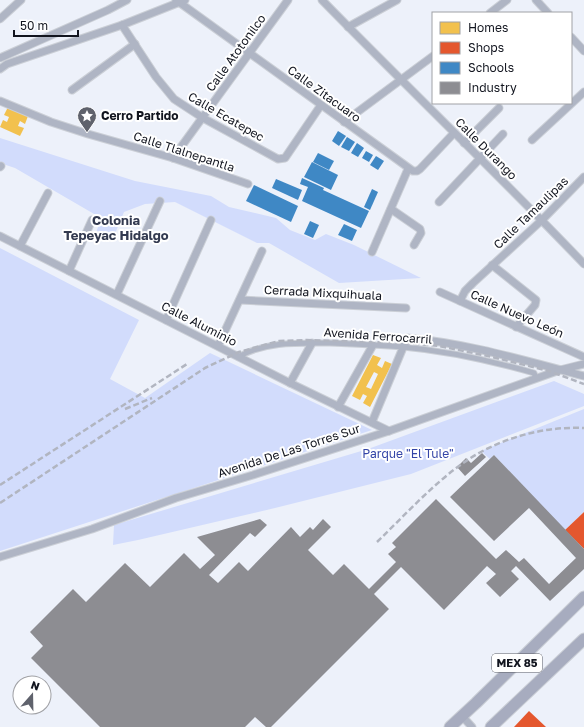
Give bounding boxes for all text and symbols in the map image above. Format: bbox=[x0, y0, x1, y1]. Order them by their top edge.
street label: Calle Atotonilco bbox=[202, 11, 269, 94]
scale bar bbox=[14, 12, 78, 38]
legend bbox=[432, 12, 572, 104]
text: 50 m bbox=[20, 18, 48, 33]
text: Homes bbox=[468, 20, 508, 35]
text: Shops bbox=[468, 40, 504, 55]
text: Schools bbox=[468, 60, 514, 75]
street label: Calle Zitacuaro bbox=[285, 62, 364, 125]
text: Industry bbox=[468, 80, 517, 95]
street label: Calle Ecatepec bbox=[185, 89, 267, 145]
place icon: Cerro Partido bbox=[76, 105, 98, 133]
place label: Cerro Partido bbox=[101, 108, 178, 123]
street label: Calle Durango bbox=[452, 115, 520, 183]
street label: Calle Tlalnepantla bbox=[132, 128, 237, 175]
street label: Calle Tamaulipas bbox=[490, 173, 571, 252]
district label: Colonia Tepeyac Hidalgo bbox=[63, 212, 169, 243]
street label: Cerrada Mixquihuala bbox=[264, 282, 382, 303]
street label: Calle Nuevo León bbox=[468, 286, 566, 341]
street label: Calle Aluminio bbox=[159, 298, 240, 349]
street label: Avenida Ferrocarril bbox=[323, 324, 433, 347]
street label: Avenida De Las Torres Sur bbox=[216, 420, 362, 481]
park label: Parque "El Tule" bbox=[362, 446, 454, 461]
road number: MEX 85 bbox=[492, 654, 542, 672]
north arrow bbox=[12, 675, 52, 715]
text: N bbox=[29, 678, 42, 693]

